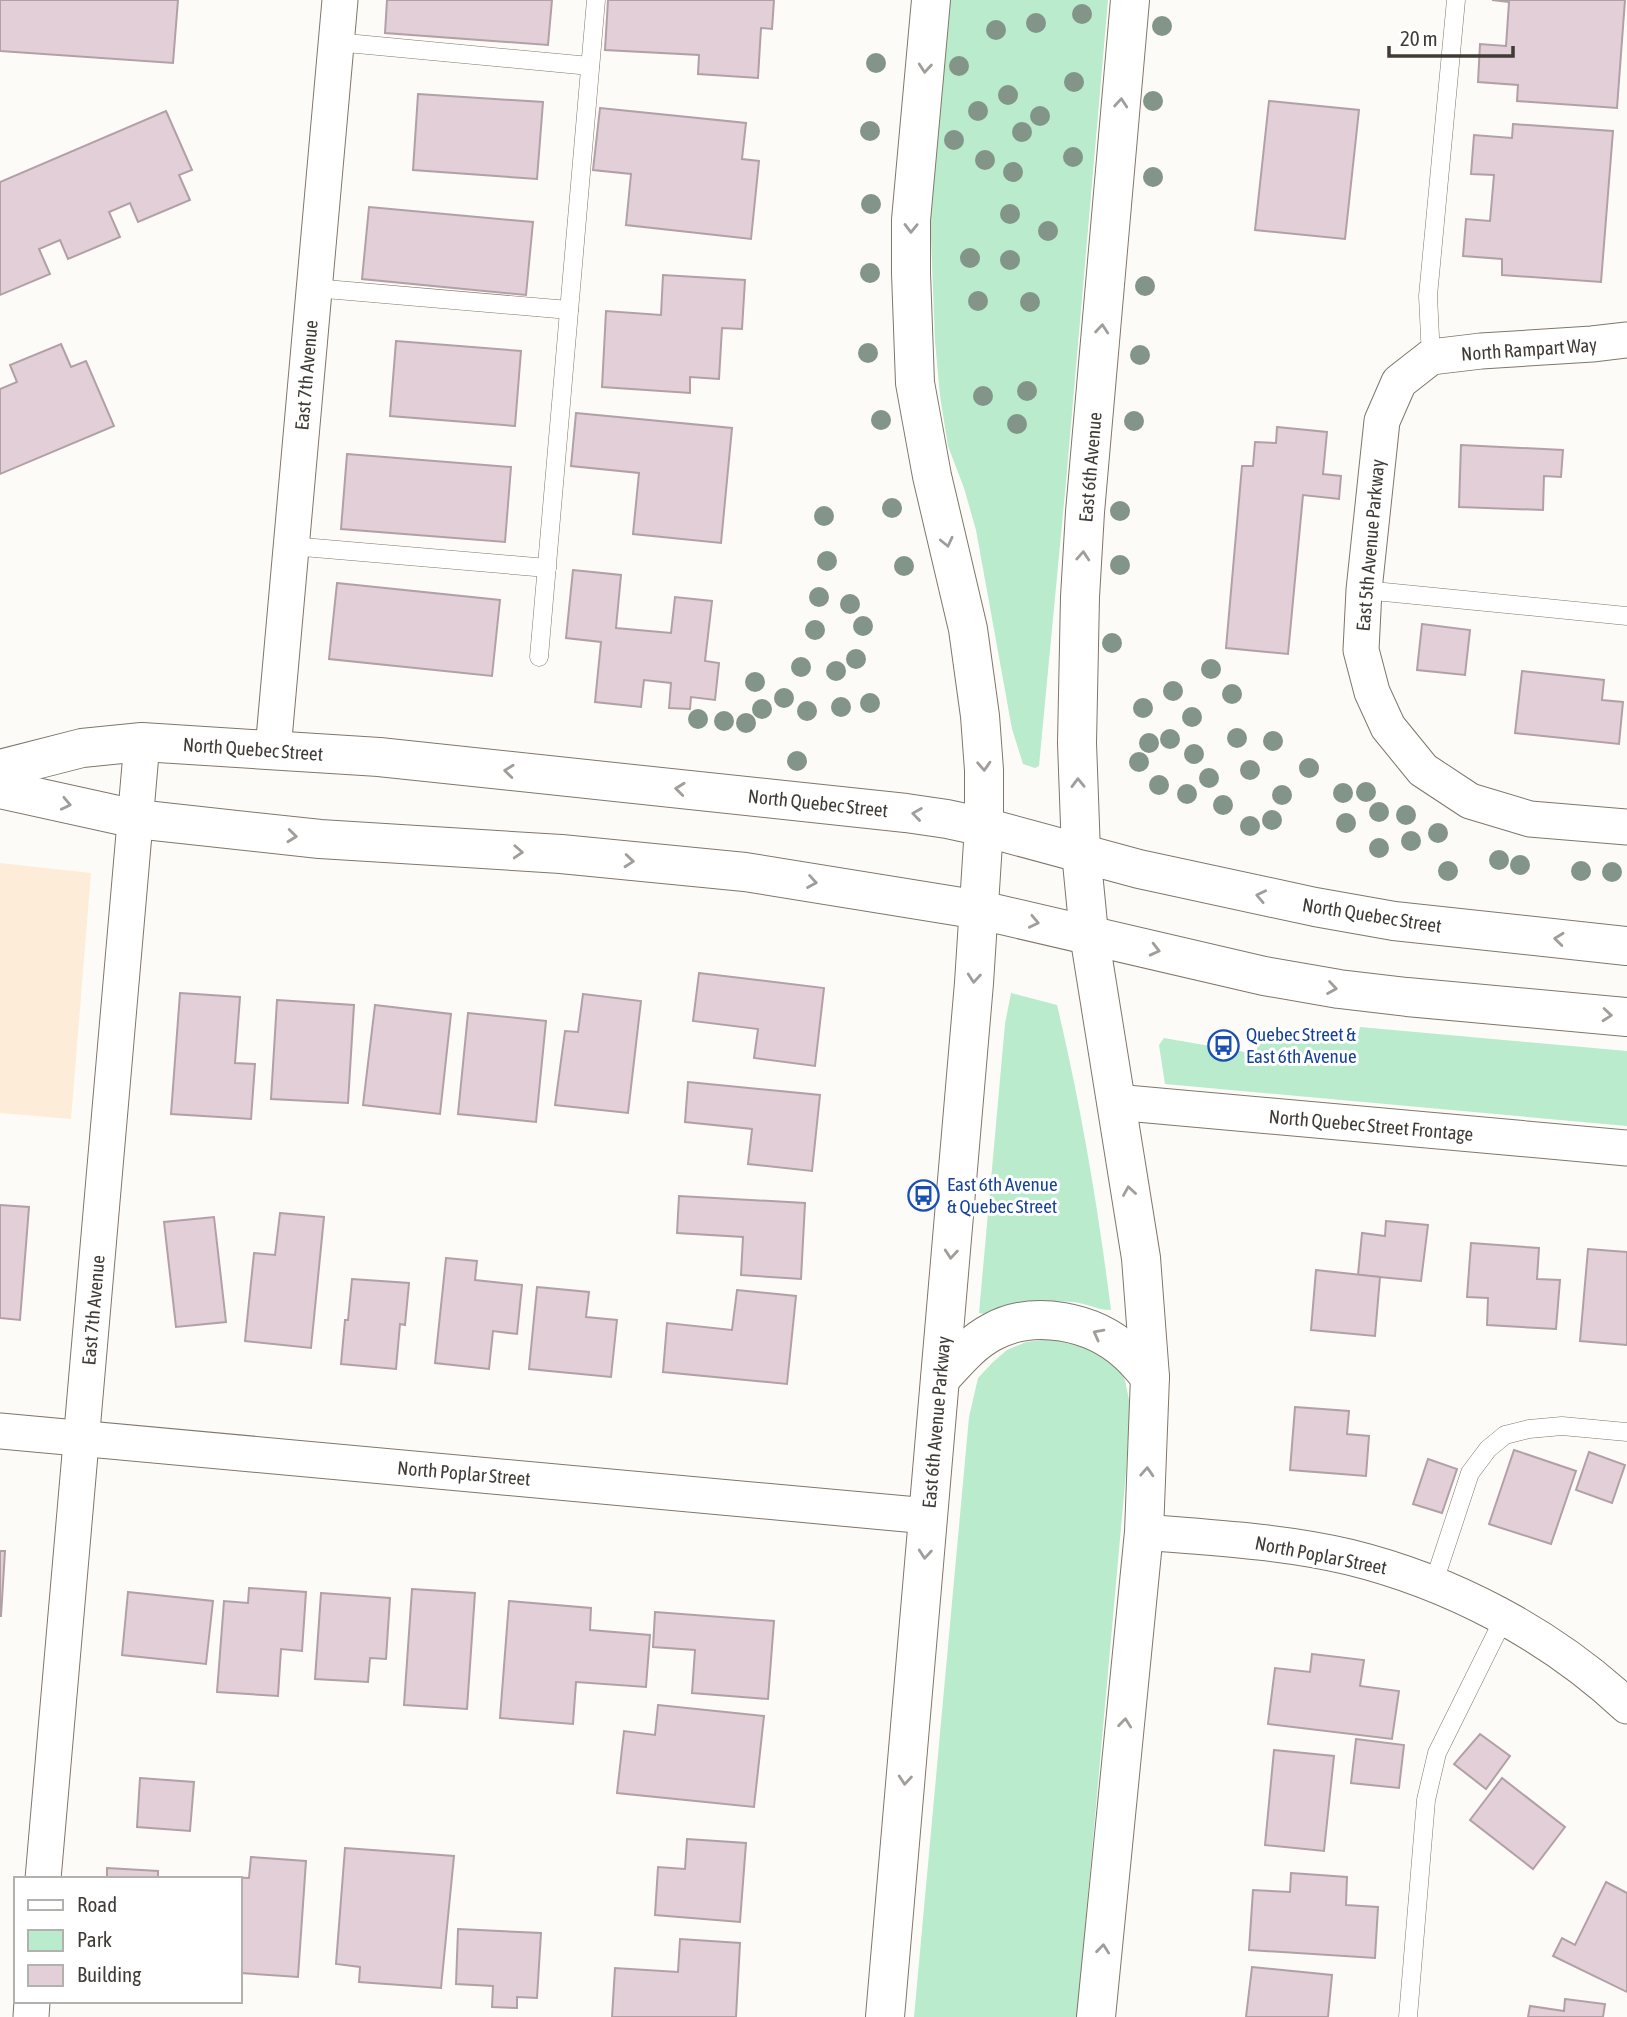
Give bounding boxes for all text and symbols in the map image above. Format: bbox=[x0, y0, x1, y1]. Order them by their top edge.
scale bar bbox=[1389, 14, 1513, 58]
text: 20 m bbox=[1400, 26, 1438, 50]
one-way arrow bbox=[918, 63, 933, 74]
one-way arrow bbox=[1113, 97, 1128, 108]
one-way arrow bbox=[904, 223, 919, 234]
street label: East 7th Avenue bbox=[290, 319, 322, 431]
one-way arrow bbox=[1094, 324, 1109, 335]
street label: North Rampart Way bbox=[1460, 333, 1598, 365]
street label: East 6th Avenue bbox=[1074, 411, 1106, 523]
street label: East 5th Avenue Parkway bbox=[1352, 458, 1388, 632]
one-way arrow bbox=[939, 536, 954, 548]
one-way arrow bbox=[1075, 550, 1090, 561]
street label: North Quebec Street bbox=[182, 733, 324, 765]
one-way arrow bbox=[976, 761, 991, 772]
one-way arrow bbox=[503, 764, 514, 779]
one-way arrow bbox=[1070, 778, 1085, 789]
one-way arrow bbox=[674, 782, 685, 797]
street label: North Quebec Street bbox=[747, 785, 889, 821]
one-way arrow bbox=[60, 796, 72, 811]
one-way arrow bbox=[911, 807, 923, 822]
one-way arrow bbox=[286, 828, 297, 843]
one-way arrow bbox=[513, 844, 524, 859]
one-way arrow bbox=[623, 853, 634, 868]
one-way arrow bbox=[806, 874, 818, 889]
one-way arrow bbox=[1256, 889, 1268, 904]
street label: North Quebec Street bbox=[1301, 893, 1443, 937]
one-way arrow bbox=[1028, 914, 1040, 929]
one-way arrow bbox=[1553, 931, 1565, 946]
one-way arrow bbox=[1149, 942, 1161, 957]
one-way arrow bbox=[967, 973, 982, 984]
one-way arrow bbox=[1326, 980, 1337, 995]
one-way arrow bbox=[1601, 1008, 1612, 1023]
place label: Quebec Street & East 6th Avenue bbox=[1246, 1023, 1357, 1067]
bus stop icon: Quebec Street & East 6th Avenue bbox=[1206, 1028, 1240, 1062]
street label: North Quebec Street Frontage bbox=[1268, 1105, 1474, 1145]
place label: East 6th Avenue & Quebec Street bbox=[947, 1173, 1058, 1217]
bus stop icon: East 6th Avenue & Quebec Street bbox=[907, 1178, 941, 1212]
one-way arrow bbox=[1122, 1185, 1137, 1197]
one-way arrow bbox=[944, 1249, 959, 1260]
street label: East 7th Avenue bbox=[77, 1254, 109, 1366]
one-way arrow bbox=[1093, 1329, 1105, 1342]
street label: East 6th Avenue Parkway bbox=[918, 1335, 954, 1509]
street label: North Poplar Street bbox=[396, 1456, 532, 1490]
one-way arrow bbox=[1139, 1466, 1154, 1477]
street label: North Poplar Street bbox=[1253, 1531, 1389, 1579]
one-way arrow bbox=[918, 1548, 933, 1559]
one-way arrow bbox=[1117, 1717, 1132, 1728]
one-way arrow bbox=[898, 1775, 913, 1786]
legend bbox=[14, 1877, 242, 2003]
text: Road bbox=[77, 1892, 117, 1916]
text: Park bbox=[77, 1927, 112, 1951]
one-way arrow bbox=[1095, 1943, 1110, 1954]
text: Building bbox=[77, 1962, 141, 1986]

